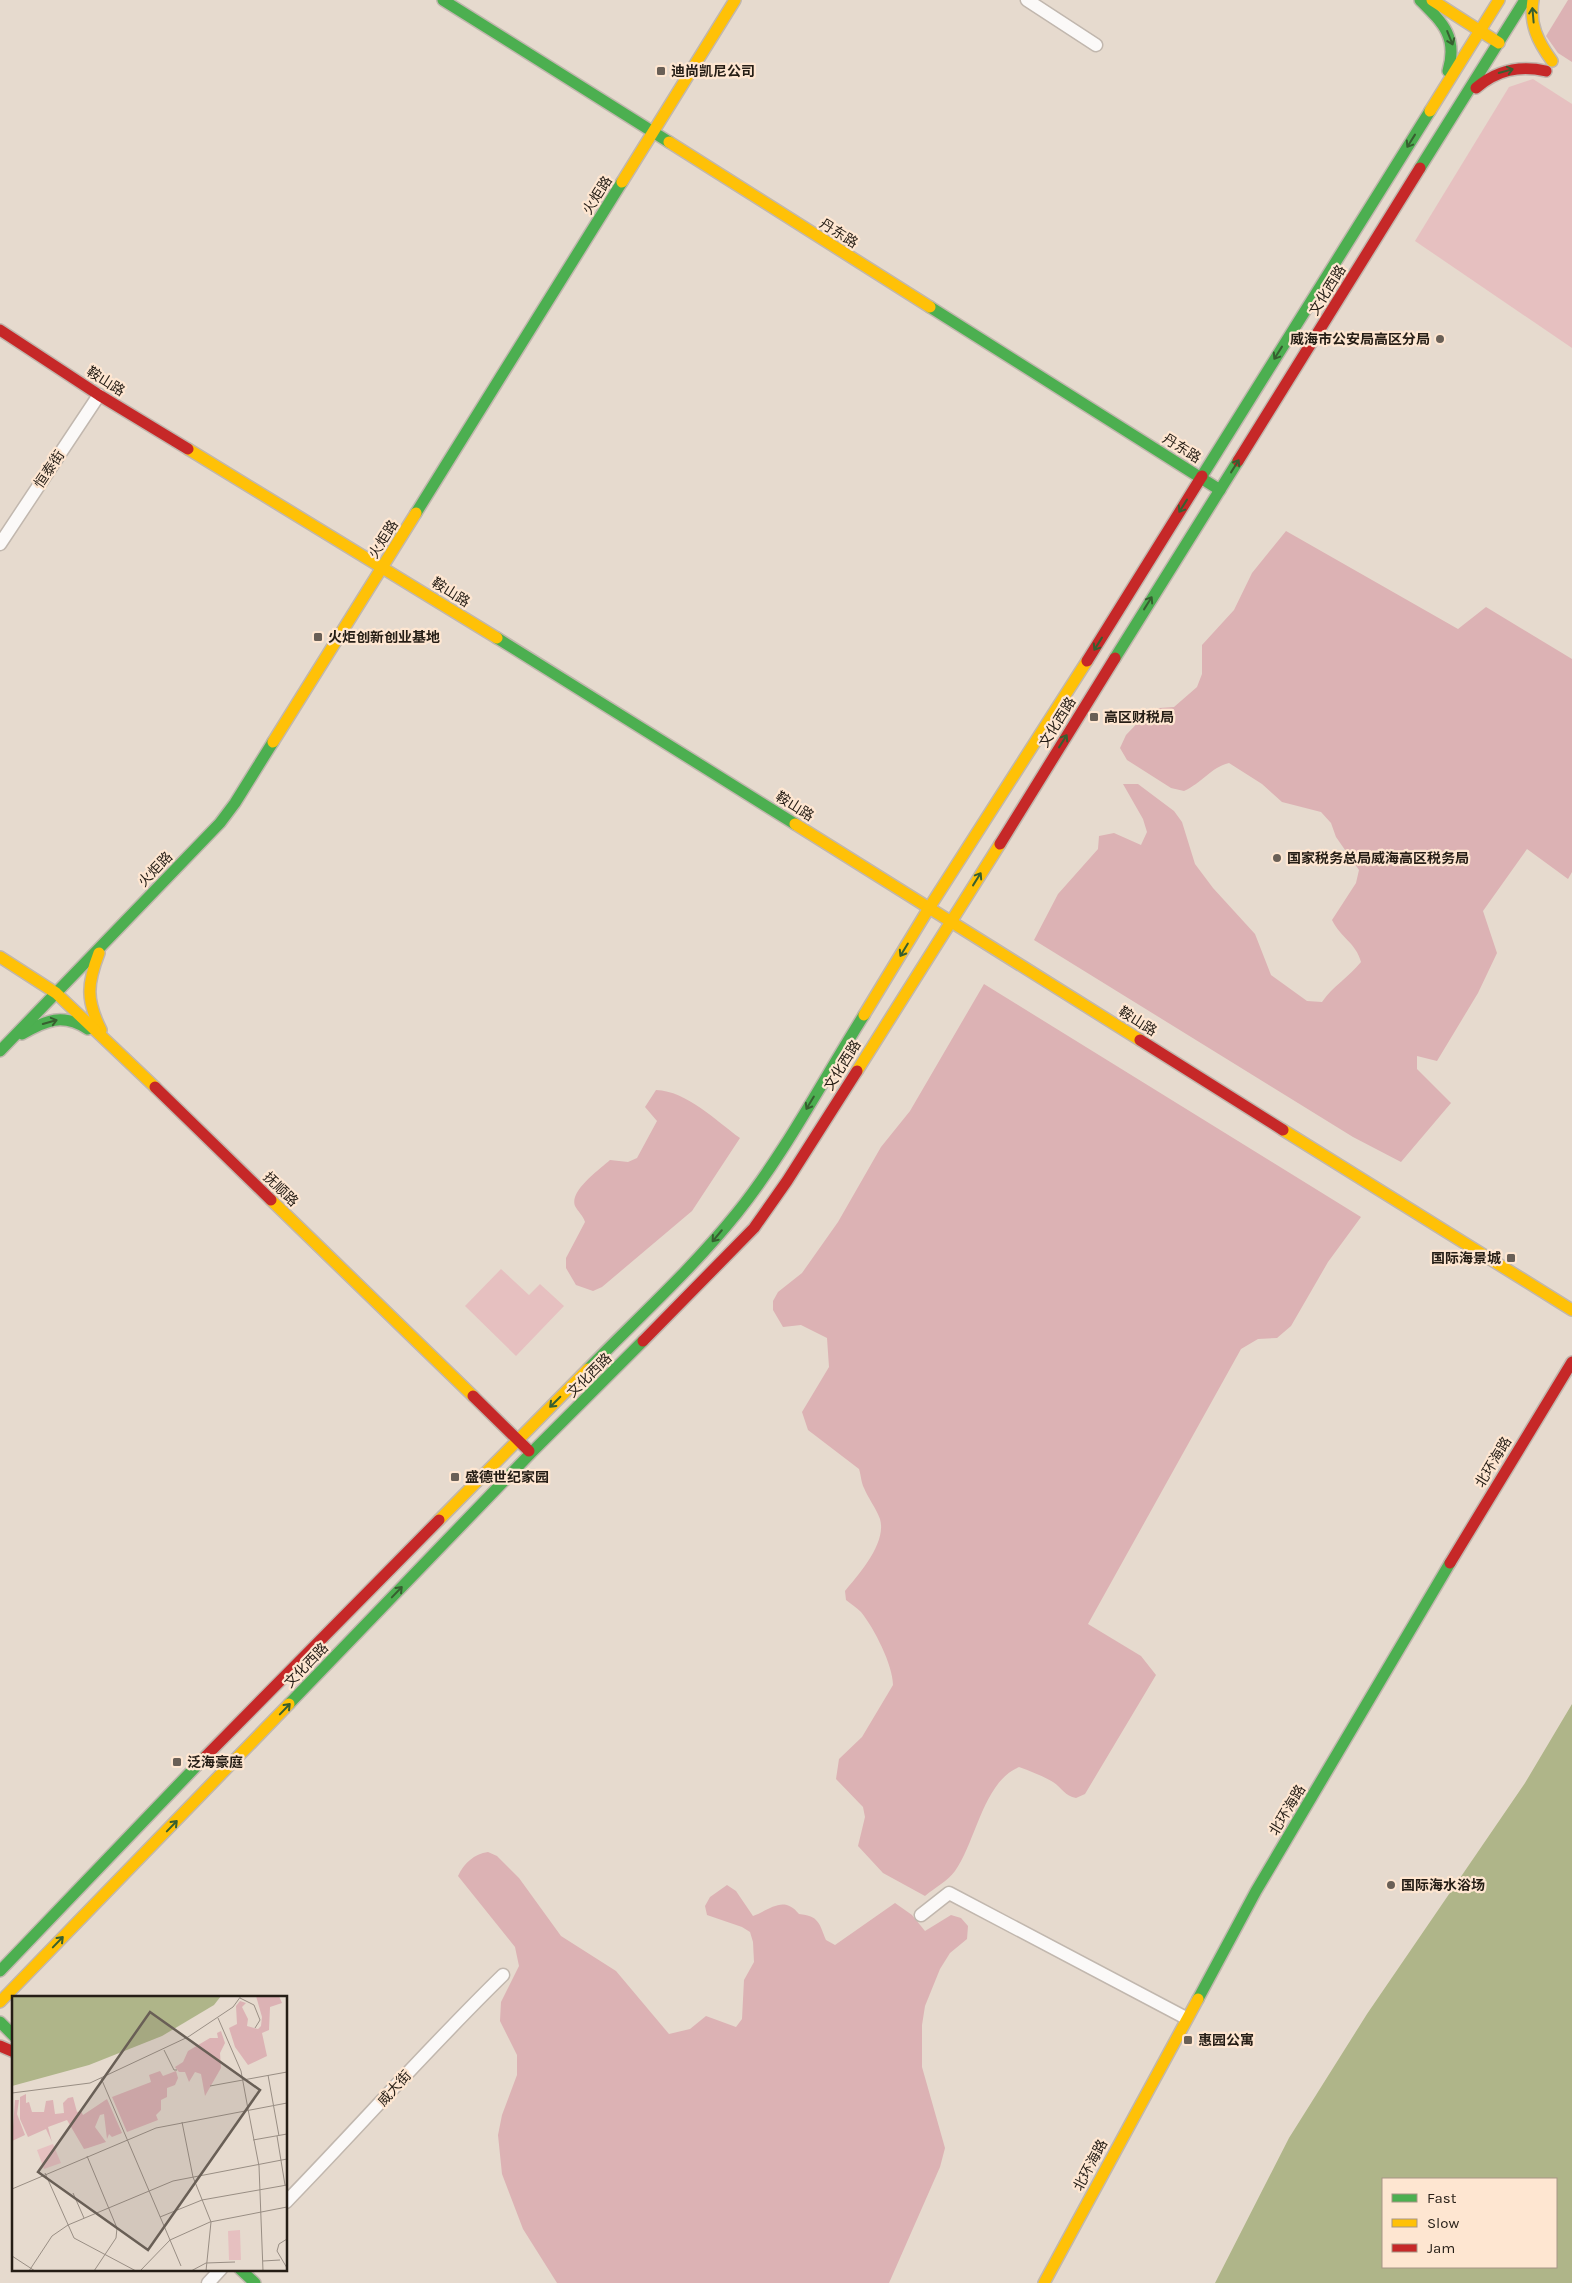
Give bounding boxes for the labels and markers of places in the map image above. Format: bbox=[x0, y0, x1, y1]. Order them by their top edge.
place label: 迪尚凯尼公司 bbox=[671, 63, 755, 80]
marker: 迪尚凯尼公司 bbox=[655, 65, 667, 77]
place label: 威海市公安局高区分局 bbox=[1290, 331, 1430, 348]
marker: 威海市公安局高区分局 bbox=[1434, 333, 1446, 345]
place label: 火炬创新创业基地 bbox=[328, 629, 440, 646]
marker: 火炬创新创业基地 bbox=[312, 631, 324, 643]
place label: 高区财税局 bbox=[1104, 709, 1174, 726]
marker: 高区财税局 bbox=[1088, 711, 1100, 723]
place label: 国家税务总局威海高区税务局 bbox=[1287, 850, 1469, 867]
marker: 国家税务总局威海高区税务局 bbox=[1271, 852, 1283, 864]
place label: 国际海景城 bbox=[1431, 1250, 1501, 1267]
marker: 国际海景城 bbox=[1505, 1252, 1517, 1264]
place label: 盛德世纪家园 bbox=[465, 1469, 549, 1486]
marker: 盛德世纪家园 bbox=[449, 1471, 461, 1483]
place label: 泛海豪庭 bbox=[187, 1754, 243, 1771]
marker: 泛海豪庭 bbox=[171, 1756, 183, 1768]
place label: 国际海水浴场 bbox=[1401, 1877, 1485, 1894]
marker: 国际海水浴场 bbox=[1385, 1879, 1397, 1891]
place label: 惠园公寓 bbox=[1198, 2032, 1254, 2049]
marker: 惠园公寓 bbox=[1182, 2034, 1194, 2046]

